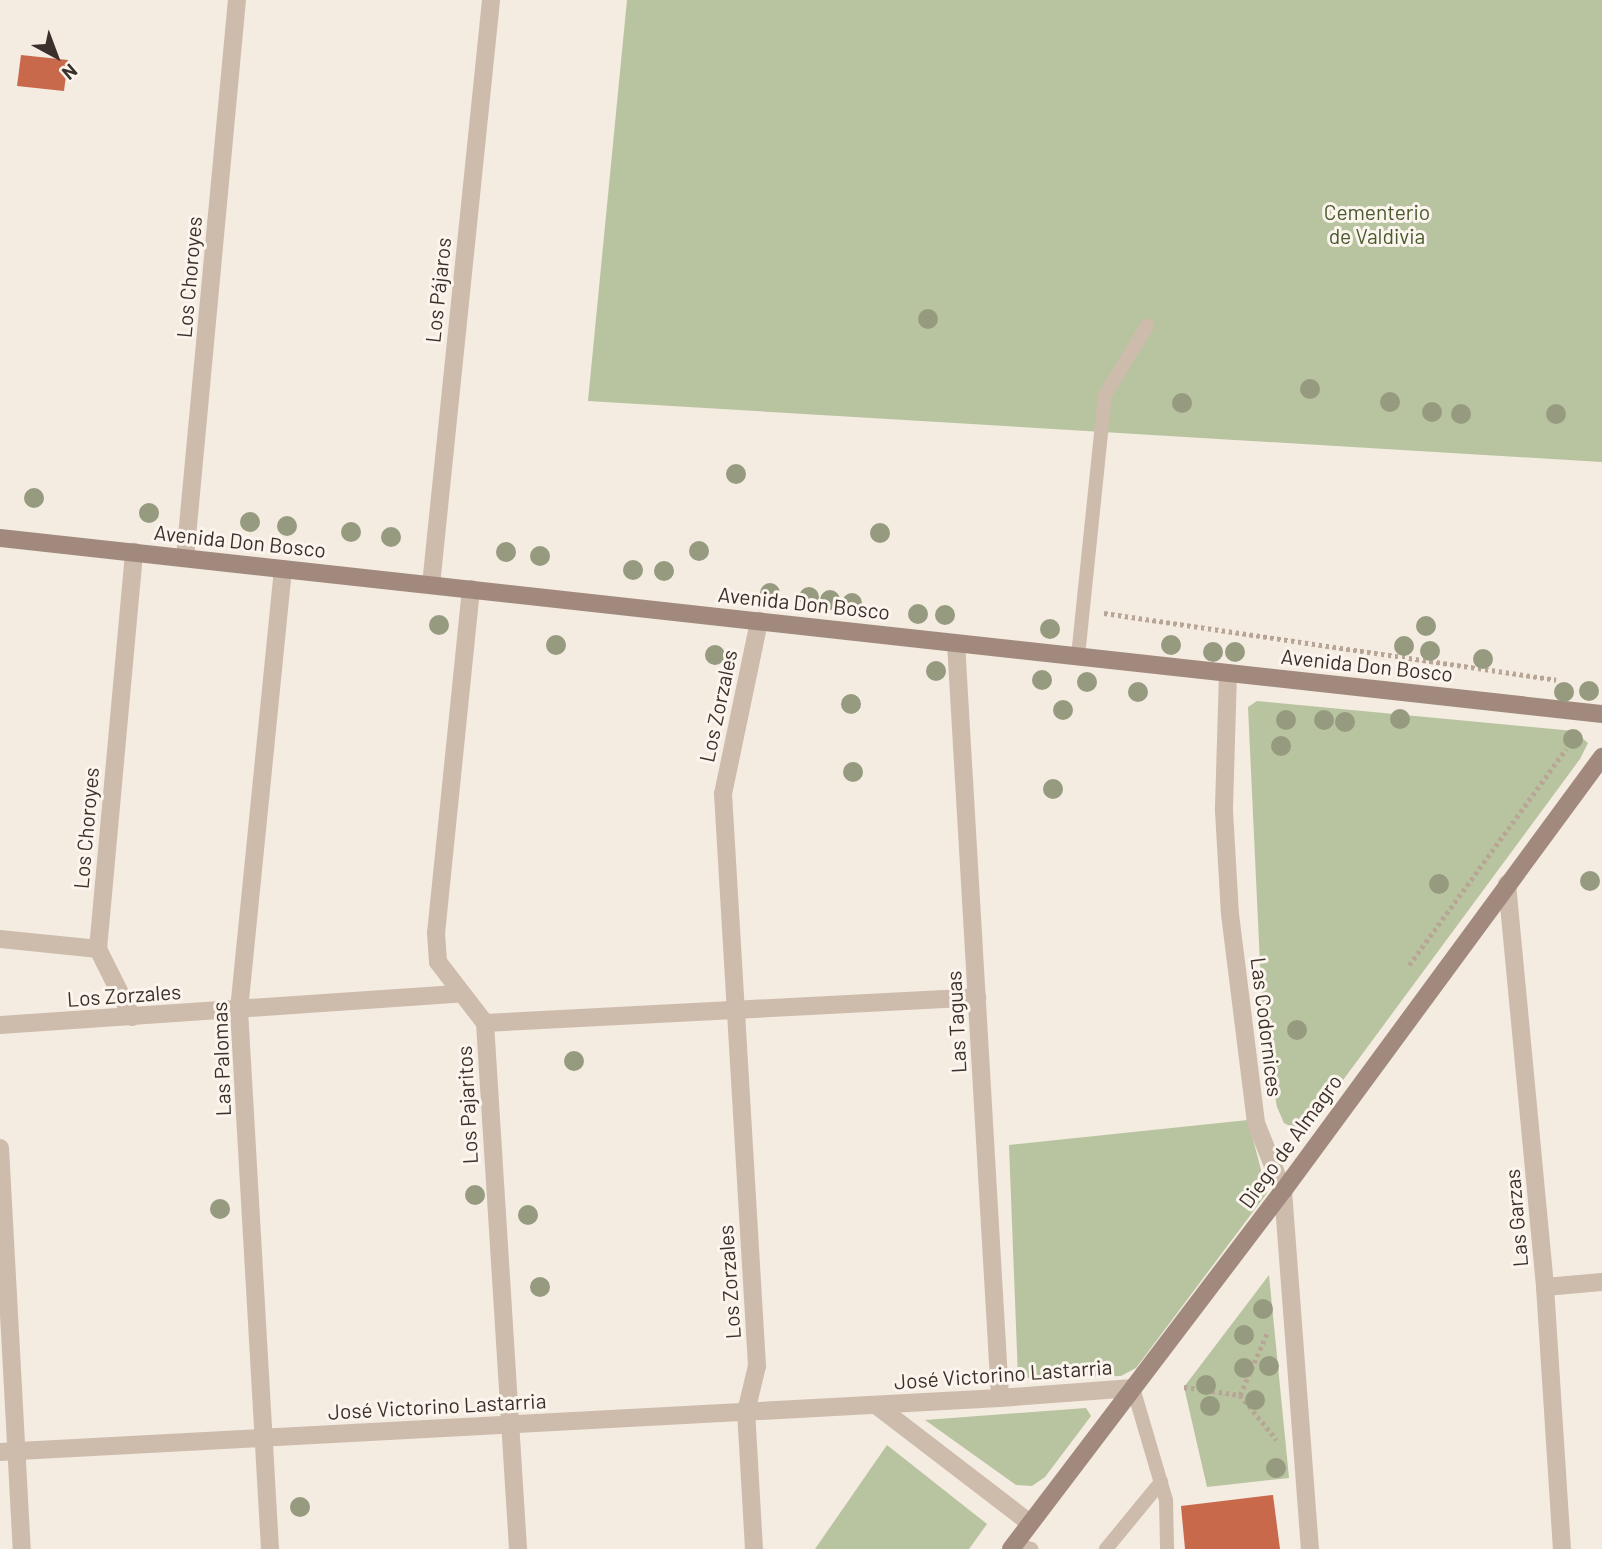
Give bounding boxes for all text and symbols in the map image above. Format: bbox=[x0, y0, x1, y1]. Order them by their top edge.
north arrow bbox=[21, 21, 91, 91]
text: N bbox=[58, 59, 82, 85]
park label: Cementerio de Valdivia bbox=[1324, 199, 1430, 249]
street label: Los Choroyes bbox=[171, 215, 207, 339]
street label: Los Pájaros bbox=[420, 236, 456, 344]
street label: Avenida Don Bosco bbox=[153, 519, 327, 563]
street label: Avenida Don Bosco bbox=[717, 581, 891, 625]
street label: Avenida Don Bosco bbox=[1280, 643, 1454, 687]
street label: Los Zorzales bbox=[694, 647, 742, 765]
street label: Los Choroyes bbox=[68, 766, 104, 890]
street label: Las Codornices bbox=[1246, 956, 1288, 1098]
street label: Las Taguas bbox=[941, 970, 971, 1074]
street label: Los Zorzales bbox=[66, 978, 182, 1012]
street label: Las Palomas bbox=[206, 1001, 236, 1117]
street label: Los Pajaritos bbox=[451, 1045, 483, 1165]
street label: Diego de Almagro bbox=[1233, 1069, 1347, 1213]
street label: Las Garzas bbox=[1499, 1168, 1533, 1268]
street label: Los Zorzales bbox=[712, 1224, 746, 1340]
street label: José Victorino Lastarria bbox=[893, 1354, 1113, 1394]
street label: José Victorino Lastarria bbox=[327, 1388, 547, 1424]

